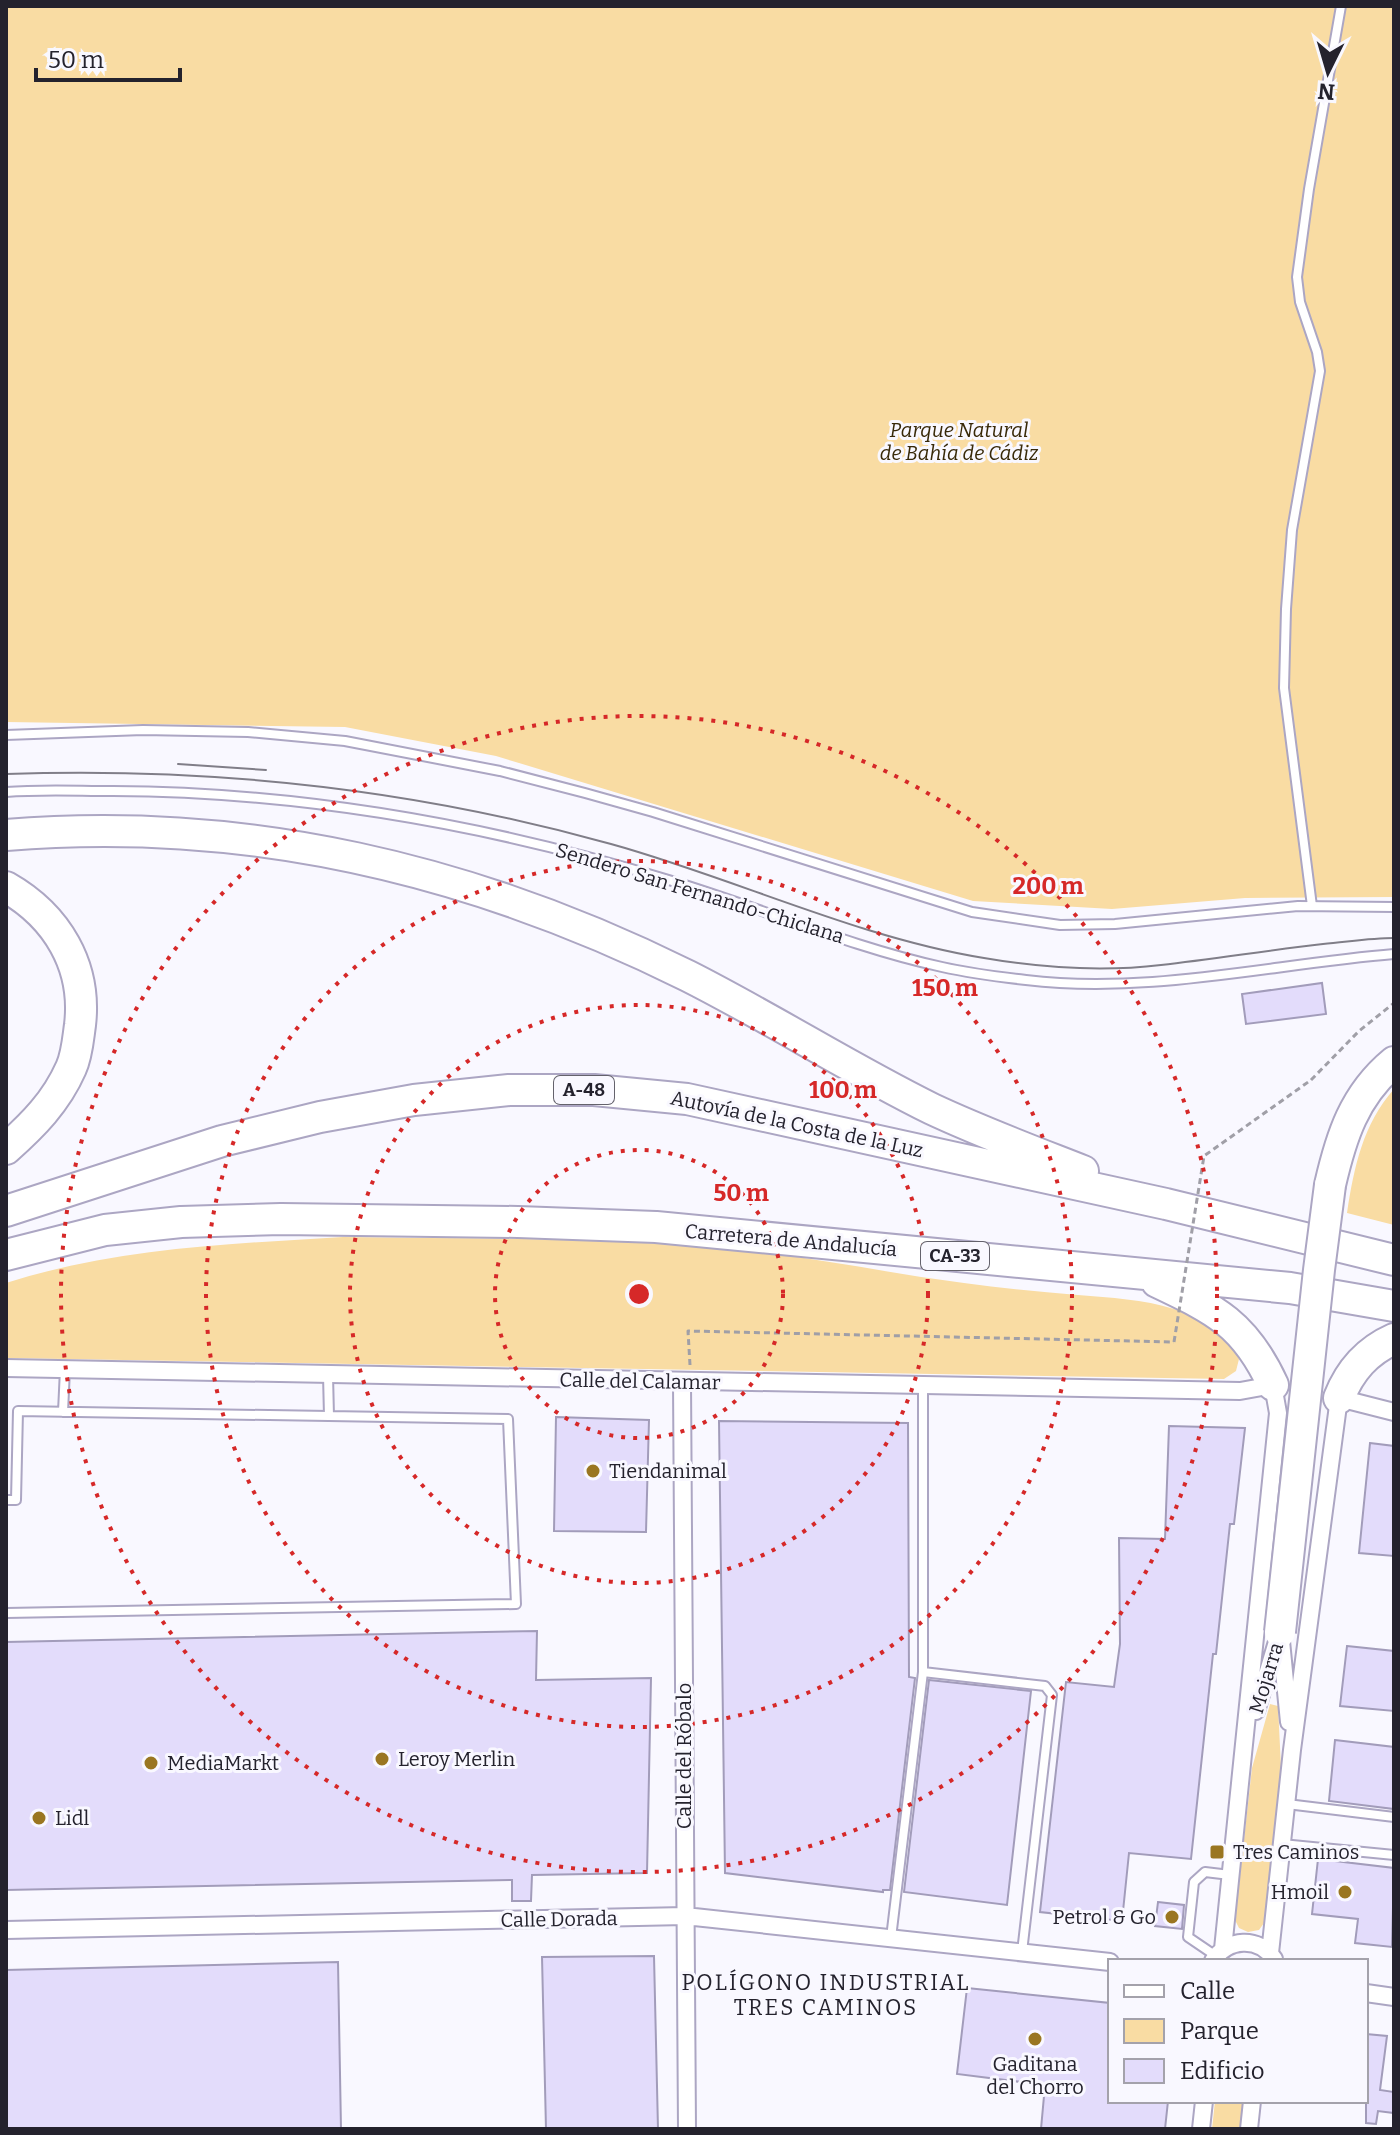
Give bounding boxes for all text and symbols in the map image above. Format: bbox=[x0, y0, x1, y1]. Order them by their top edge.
scale bar bbox=[36, 32, 180, 82]
north arrow bbox=[1288, 32, 1368, 112]
text: 50 m bbox=[48, 46, 104, 74]
text: N bbox=[1317, 77, 1336, 106]
park label: Parque Natural de Bahía de Cádiz bbox=[880, 418, 1039, 465]
street label: Sendero San Fernando-Chiclana bbox=[553, 838, 847, 948]
text: 200 m bbox=[1012, 872, 1084, 900]
text: 150 m bbox=[912, 974, 978, 1002]
road number: A-48 bbox=[554, 1076, 614, 1104]
text: 100 m bbox=[809, 1076, 877, 1104]
street label: Autovía de la Costa de la Luz bbox=[669, 1085, 925, 1163]
text: 50 m bbox=[713, 1179, 769, 1207]
street label: Carretera de Andalucía bbox=[684, 1219, 898, 1261]
road number: CA-33 bbox=[921, 1242, 989, 1270]
centre of rings bbox=[625, 1280, 653, 1308]
street label: Calle del Calamar bbox=[559, 1368, 721, 1394]
place label: Tiendanimal bbox=[609, 1459, 727, 1483]
marker: Tiendanimal bbox=[584, 1462, 602, 1480]
street label: Mojarra bbox=[1244, 1640, 1289, 1717]
street label: Calle del Róbalo bbox=[672, 1683, 696, 1829]
place label: Leroy Merlin bbox=[398, 1747, 515, 1771]
marker: Leroy Merlin bbox=[373, 1750, 391, 1768]
place label: MediaMarkt bbox=[167, 1751, 279, 1775]
marker: MediaMarkt bbox=[142, 1754, 160, 1772]
place label: Lidl bbox=[55, 1806, 90, 1830]
marker: Lidl bbox=[30, 1809, 48, 1827]
place label: Tres Caminos bbox=[1233, 1840, 1359, 1864]
marker: Tres Caminos bbox=[1208, 1843, 1226, 1861]
place label: Hmoil bbox=[1271, 1880, 1329, 1904]
marker: Hmoil bbox=[1336, 1883, 1354, 1901]
place label: Petrol & Go bbox=[1053, 1905, 1156, 1929]
street label: Calle Dorada bbox=[500, 1906, 618, 1932]
marker: Petrol & Go bbox=[1163, 1908, 1181, 1926]
legend bbox=[1108, 1959, 1368, 2103]
district label: POLÍGONO INDUSTRIAL TRES CAMINOS bbox=[681, 1969, 971, 2021]
text: Calle bbox=[1180, 1977, 1235, 2005]
text: Parque bbox=[1180, 2017, 1259, 2045]
marker: Gaditana del Chorro bbox=[1026, 2030, 1044, 2048]
place label: Gaditana del Chorro bbox=[986, 2052, 1084, 2099]
text: Edificio bbox=[1180, 2057, 1265, 2085]

